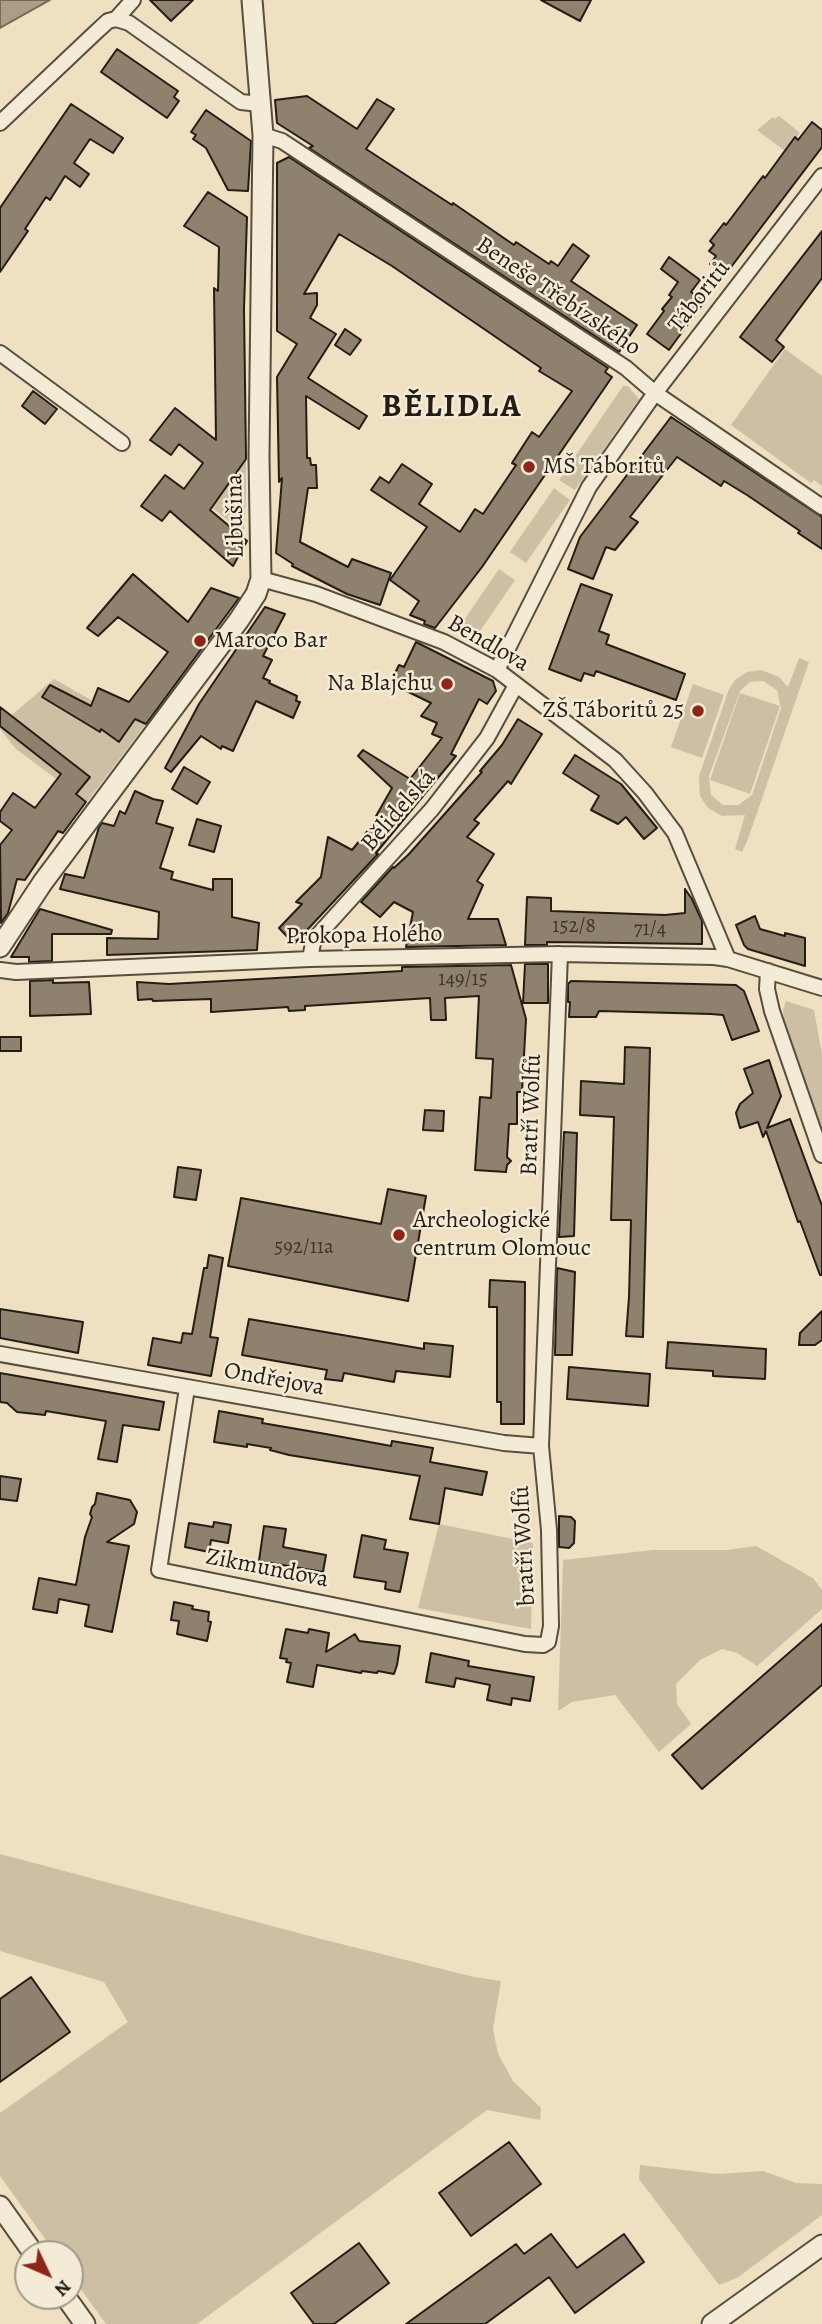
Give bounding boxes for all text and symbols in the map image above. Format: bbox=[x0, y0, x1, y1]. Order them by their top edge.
street label: Beneše Třebízského bbox=[470, 231, 646, 363]
street label: Táboritů bbox=[663, 255, 737, 339]
district label: BĚLIDLA bbox=[382, 389, 522, 427]
place label: MŠ Táboritů bbox=[543, 453, 665, 481]
marker: MŠ Táboritů bbox=[521, 459, 537, 475]
street label: Libušina bbox=[221, 473, 251, 559]
street label: Bendlova bbox=[442, 609, 534, 679]
place label: Maroco Bar bbox=[214, 627, 327, 655]
marker: Maroco Bar bbox=[192, 633, 208, 649]
place label: Na Blajchu bbox=[327, 670, 433, 698]
marker: Na Blajchu bbox=[439, 676, 455, 692]
place label: ZŠ Táboritů 25 bbox=[542, 697, 684, 725]
marker: ZŠ Táboritů 25 bbox=[690, 703, 706, 719]
street label: Bělidelská bbox=[356, 764, 442, 858]
house number: 152/8 bbox=[552, 914, 596, 940]
house number: 71/4 bbox=[634, 917, 666, 943]
street label: Prokopa Holého bbox=[285, 920, 443, 952]
house number: 149/15 bbox=[438, 967, 488, 993]
street label: Bratří Wolfů bbox=[515, 1053, 549, 1177]
place label: Archeologické centrum Olomouc bbox=[413, 1207, 591, 1263]
marker: Archeologické centrum Olomouc bbox=[391, 1227, 407, 1243]
house number: 592/11a bbox=[274, 1235, 334, 1261]
street label: Ondřejova bbox=[222, 1357, 326, 1403]
street label: bratří Wolfů bbox=[507, 1485, 543, 1607]
street label: Zikmundova bbox=[203, 1543, 331, 1595]
north arrow bbox=[14, 2240, 84, 2310]
text: N bbox=[49, 2274, 77, 2302]

